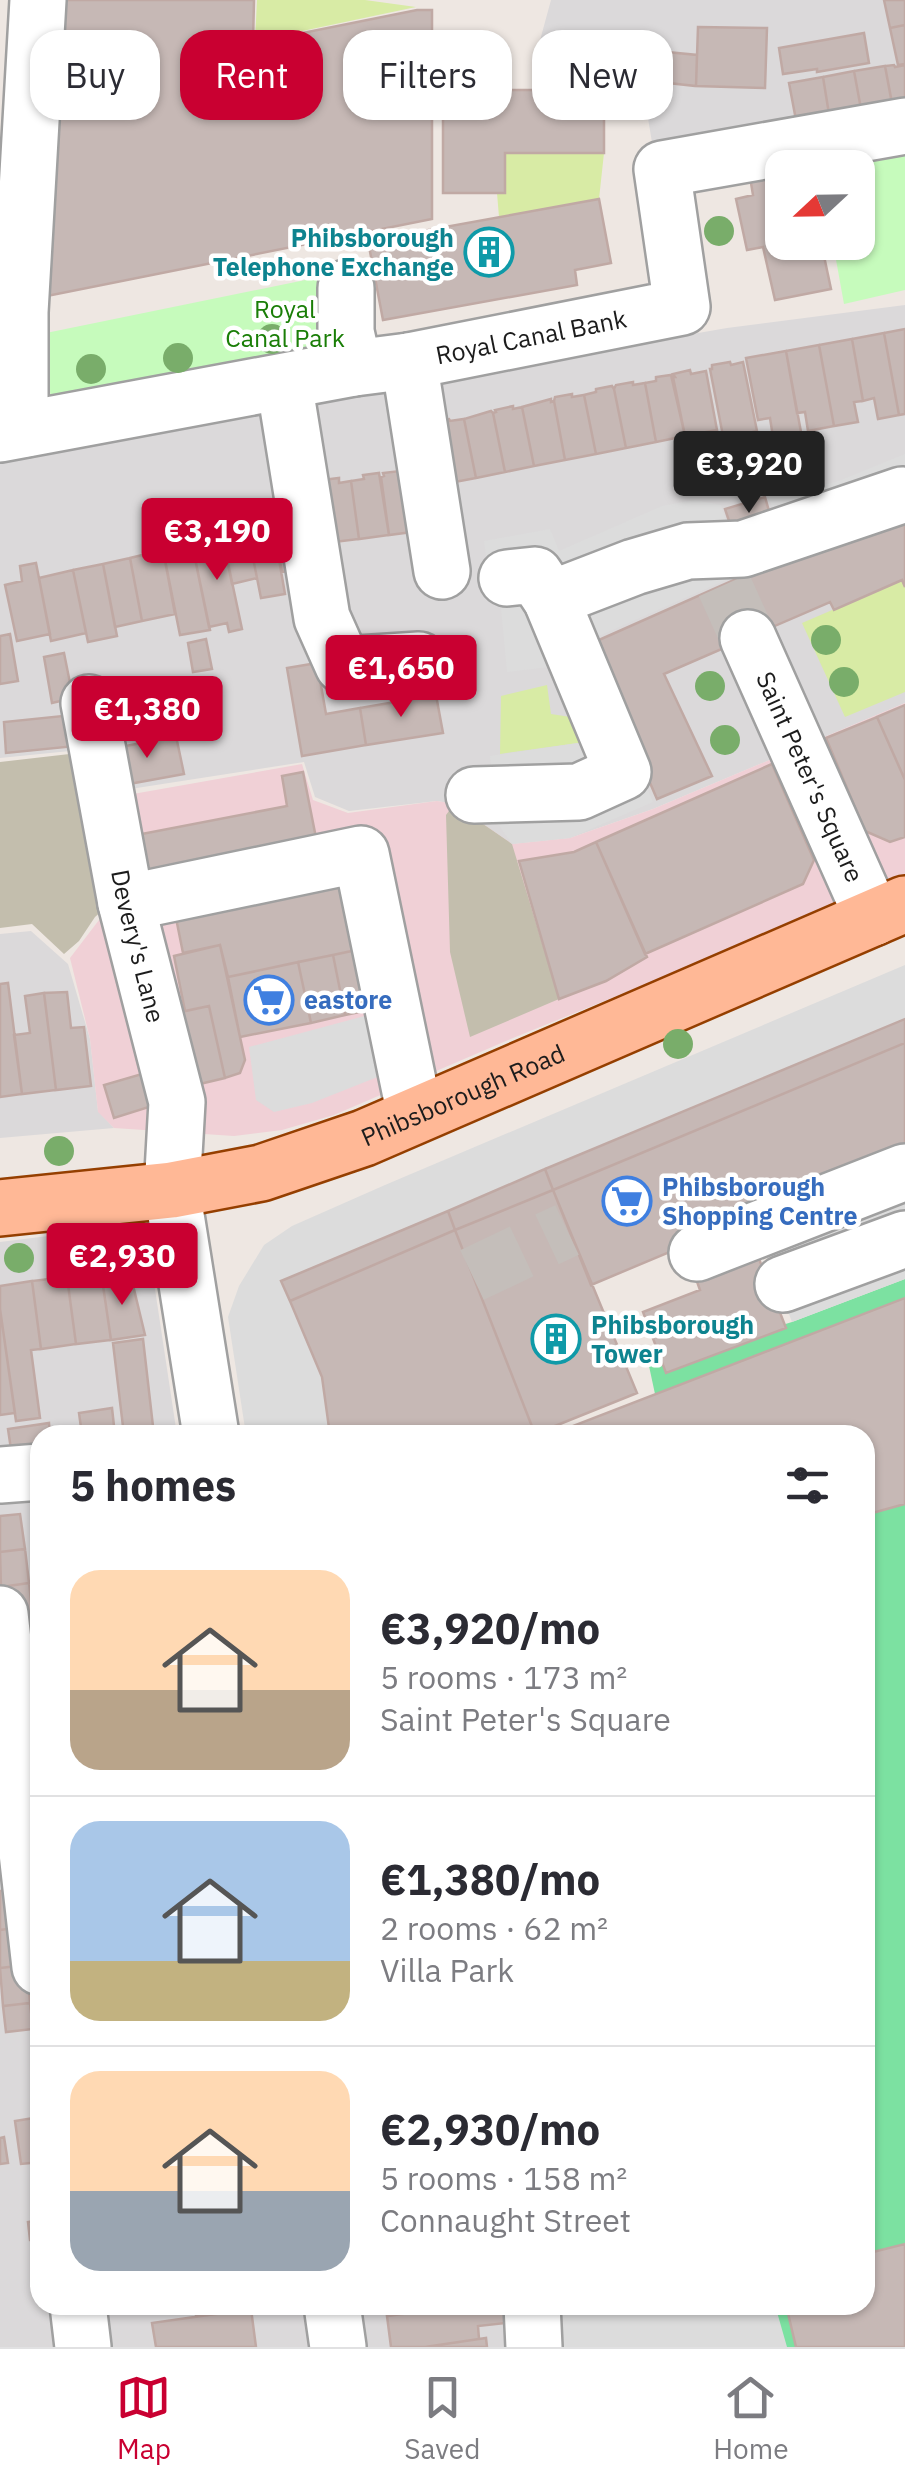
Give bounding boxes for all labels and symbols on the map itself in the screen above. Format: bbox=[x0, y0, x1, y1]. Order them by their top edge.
north arrow bbox=[765, 150, 875, 260]
place label: Phibsborough Telephone Exchange bbox=[213, 221, 454, 283]
building icon: Phibsborough Telephone Exchange bbox=[463, 226, 515, 278]
park label: Royal Canal Park bbox=[225, 292, 345, 354]
street label: Royal Canal Bank bbox=[433, 301, 629, 371]
pin: €3,920 bbox=[668, 431, 830, 516]
pin: €3,190 bbox=[136, 498, 298, 583]
pin: €1,650 bbox=[320, 635, 482, 720]
street label: Saint Peter's Square bbox=[749, 666, 872, 887]
pin: €1,380 bbox=[66, 676, 228, 761]
street label: Devery's Lane bbox=[104, 867, 173, 1026]
supermarket icon: eastore bbox=[243, 974, 295, 1026]
place label: eastore bbox=[304, 983, 392, 1016]
street label: Phibsborough Road bbox=[356, 1036, 570, 1153]
place label: Phibsborough Shopping Centre bbox=[662, 1170, 858, 1232]
supermarket icon: Phibsborough Shopping Centre bbox=[601, 1175, 653, 1227]
pin: €2,930 bbox=[41, 1223, 203, 1308]
place label: Phibsborough Tower bbox=[591, 1308, 754, 1370]
building icon: Phibsborough Tower bbox=[530, 1313, 582, 1365]

